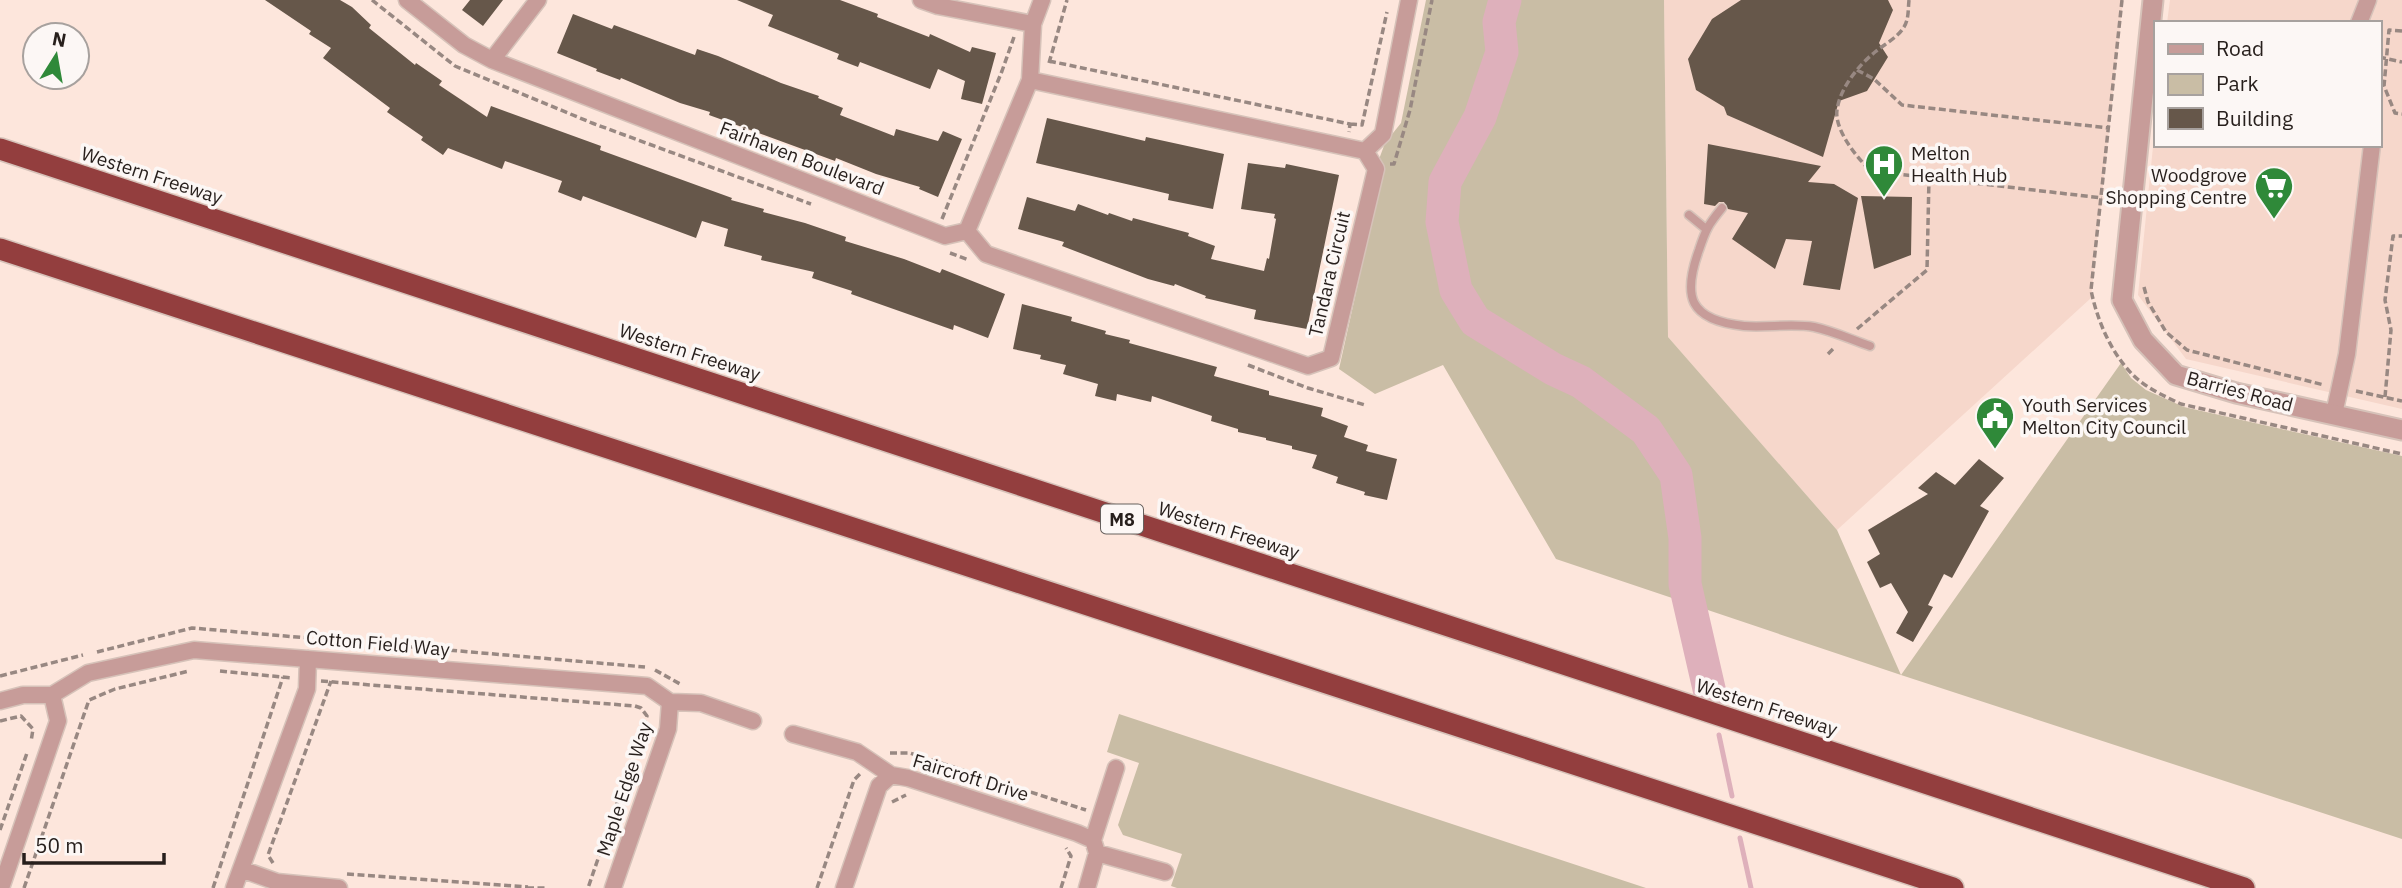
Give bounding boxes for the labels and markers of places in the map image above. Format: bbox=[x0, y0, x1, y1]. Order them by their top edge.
place label: Melton Health Hub bbox=[1911, 141, 2007, 187]
hospital icon: Melton Health Hub bbox=[1863, 143, 1905, 198]
place label: Woodgrove Shopping Centre bbox=[2105, 163, 2247, 209]
supermarket icon: Woodgrove Shopping Centre bbox=[2253, 165, 2295, 220]
place label: Youth Services Melton City Council bbox=[2022, 393, 2186, 439]
public building icon: Youth Services Melton City Council bbox=[1974, 395, 2016, 450]

